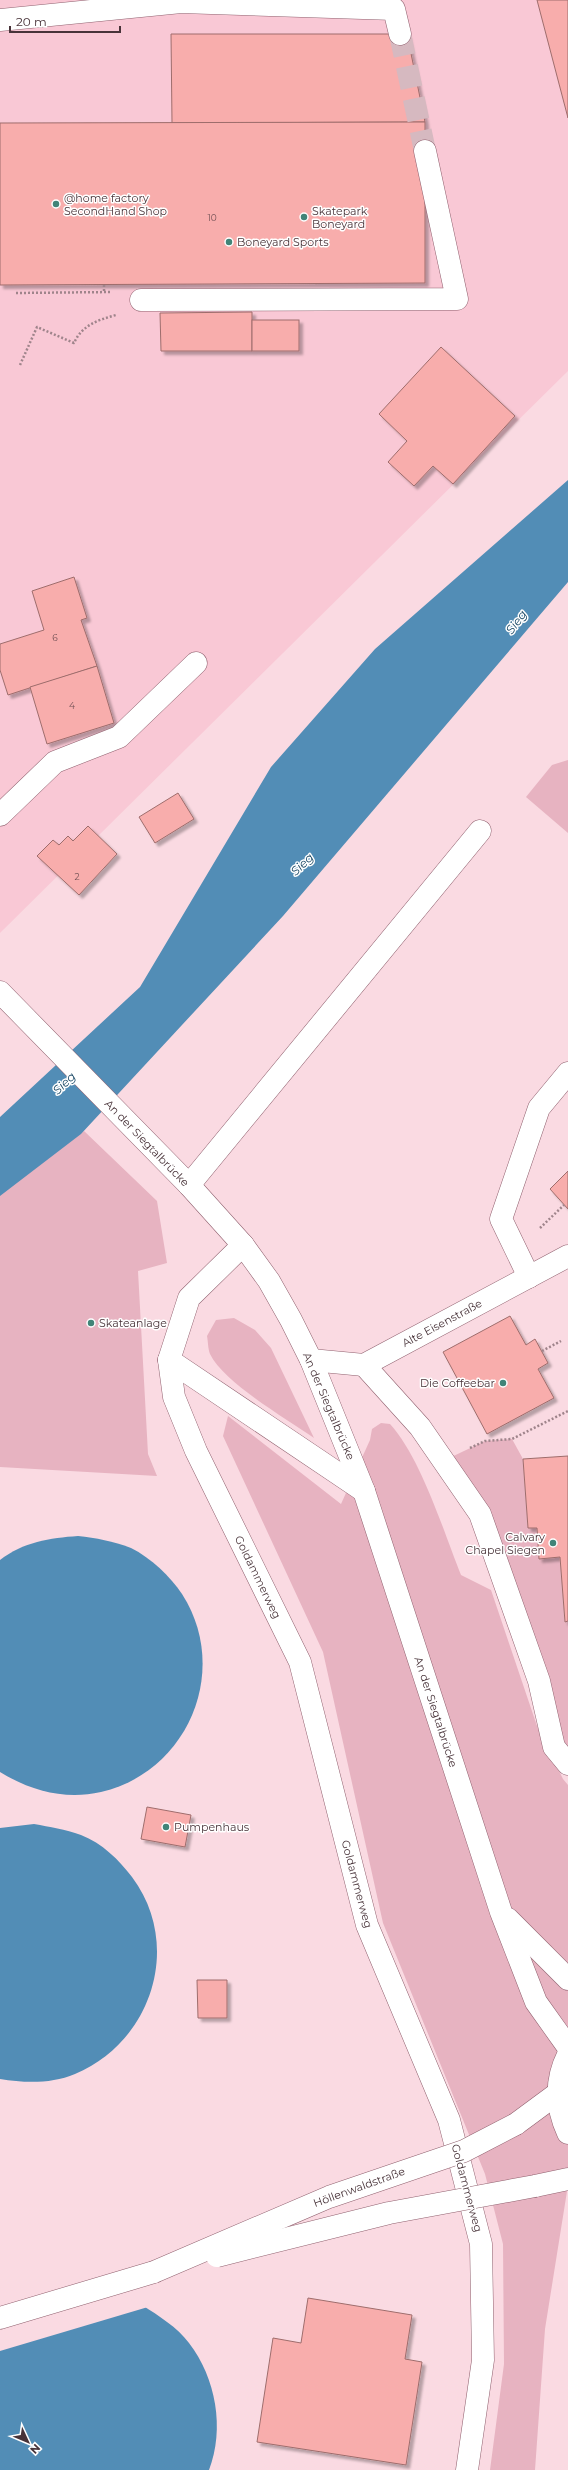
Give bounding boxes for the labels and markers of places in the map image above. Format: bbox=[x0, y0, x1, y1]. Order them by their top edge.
place label: @home factory SecondHand Shop bbox=[64, 191, 167, 218]
marker: @home factory SecondHand Shop bbox=[51, 199, 61, 209]
place label: Skatepark Boneyard bbox=[312, 204, 368, 231]
marker: Skatepark Boneyard bbox=[299, 212, 309, 222]
place label: Boneyard Sports bbox=[237, 235, 329, 249]
marker: Boneyard Sports bbox=[224, 237, 234, 247]
place label: Skateanlage bbox=[99, 1316, 167, 1330]
marker: Skateanlage bbox=[86, 1318, 96, 1328]
place label: Die Coffeebar bbox=[420, 1376, 495, 1390]
marker: Die Coffeebar bbox=[498, 1378, 508, 1388]
place label: Calvary Chapel Siegen bbox=[465, 1530, 545, 1557]
marker: Calvary Chapel Siegen bbox=[548, 1538, 558, 1548]
place label: Pumpenhaus bbox=[174, 1820, 250, 1834]
marker: Pumpenhaus bbox=[161, 1822, 171, 1832]

